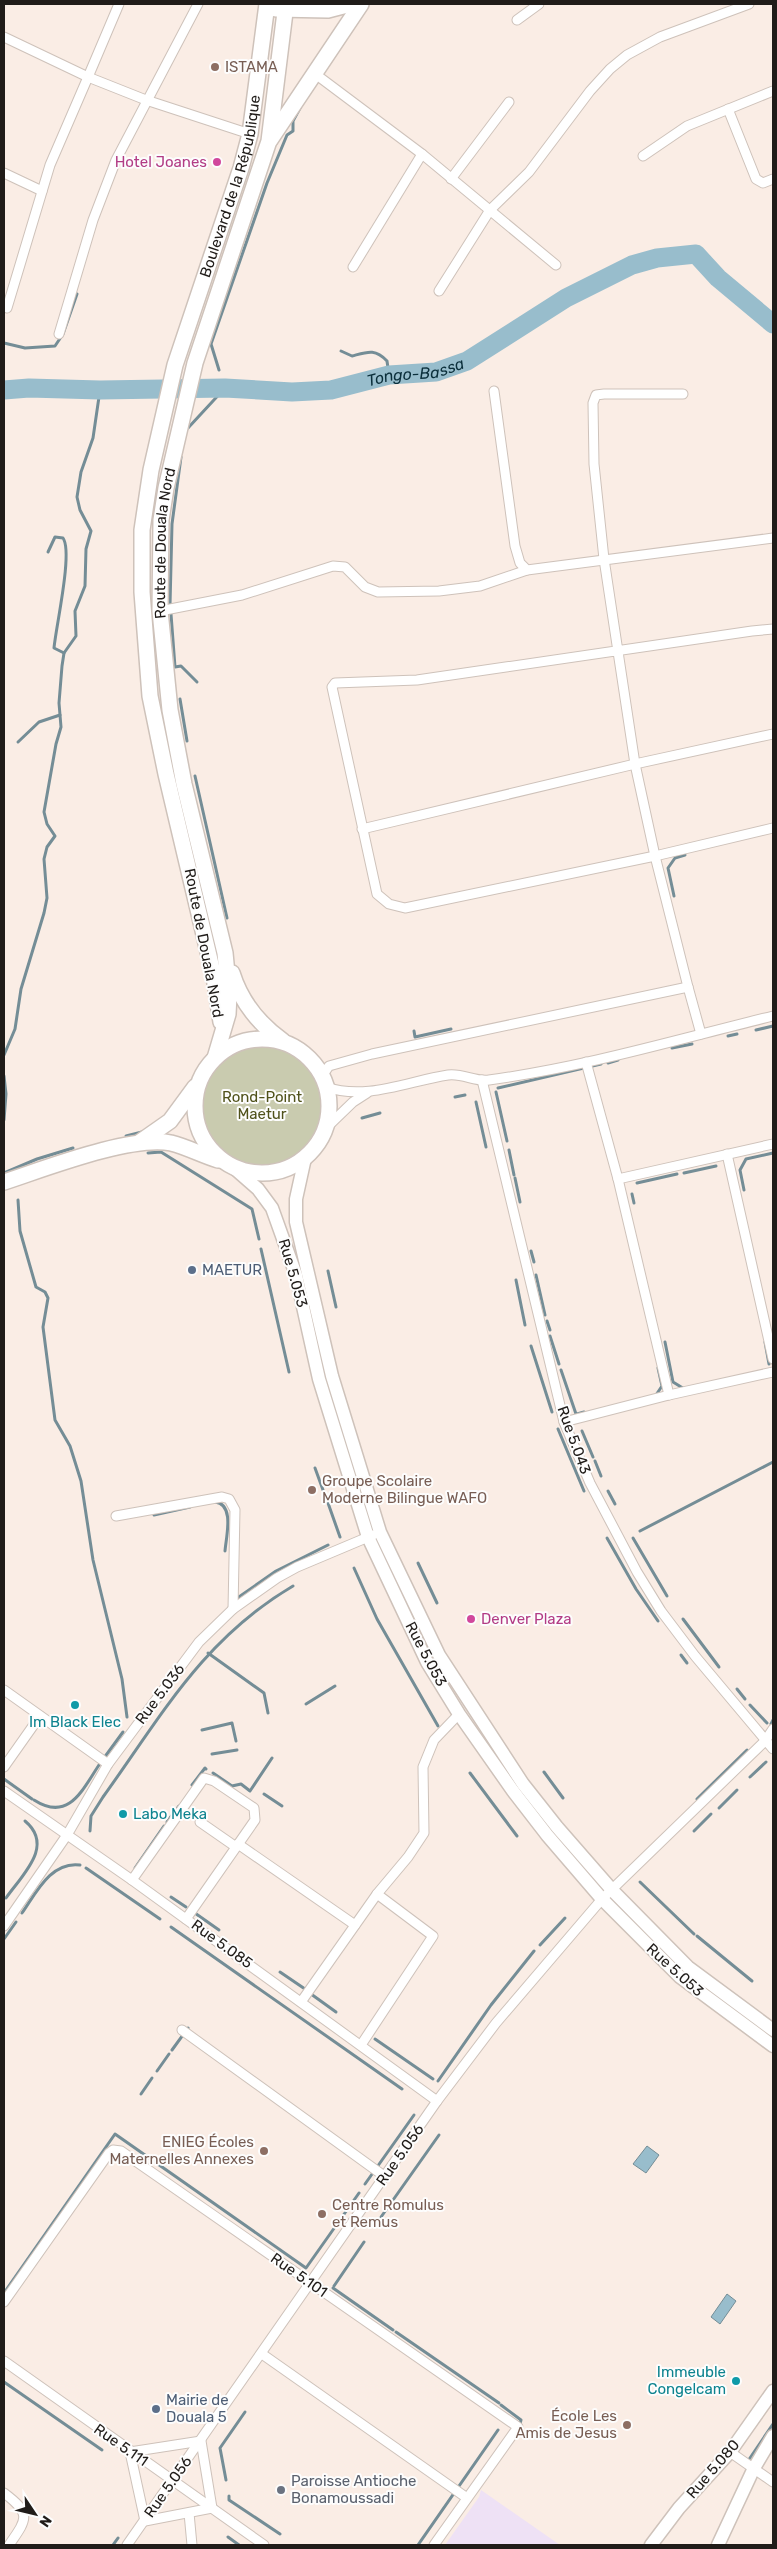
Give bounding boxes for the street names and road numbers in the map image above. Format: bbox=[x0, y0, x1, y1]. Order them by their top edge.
street label: Boulevard de la République bbox=[196, 94, 264, 280]
street label: Route de Douala Nord bbox=[151, 466, 179, 620]
street label: Route de Douala Nord bbox=[181, 867, 227, 1019]
street label: Rue 5.053 bbox=[275, 1237, 311, 1309]
street label: Rue 5.043 bbox=[553, 1404, 595, 1476]
street label: Rue 5.053 bbox=[401, 1619, 451, 1689]
street label: Rue 5.036 bbox=[131, 1660, 189, 1728]
street label: Rue 5.085 bbox=[188, 1916, 256, 1972]
street label: Rue 5.053 bbox=[643, 1940, 707, 2000]
street label: Rue 5.056 bbox=[372, 2121, 428, 2189]
street label: Rue 5.101 bbox=[267, 2249, 331, 2301]
street label: Rue 5.111 bbox=[91, 2420, 151, 2470]
street label: Rue 5.080 bbox=[683, 2436, 743, 2502]
street label: Rue 5.056 bbox=[140, 2453, 196, 2521]

